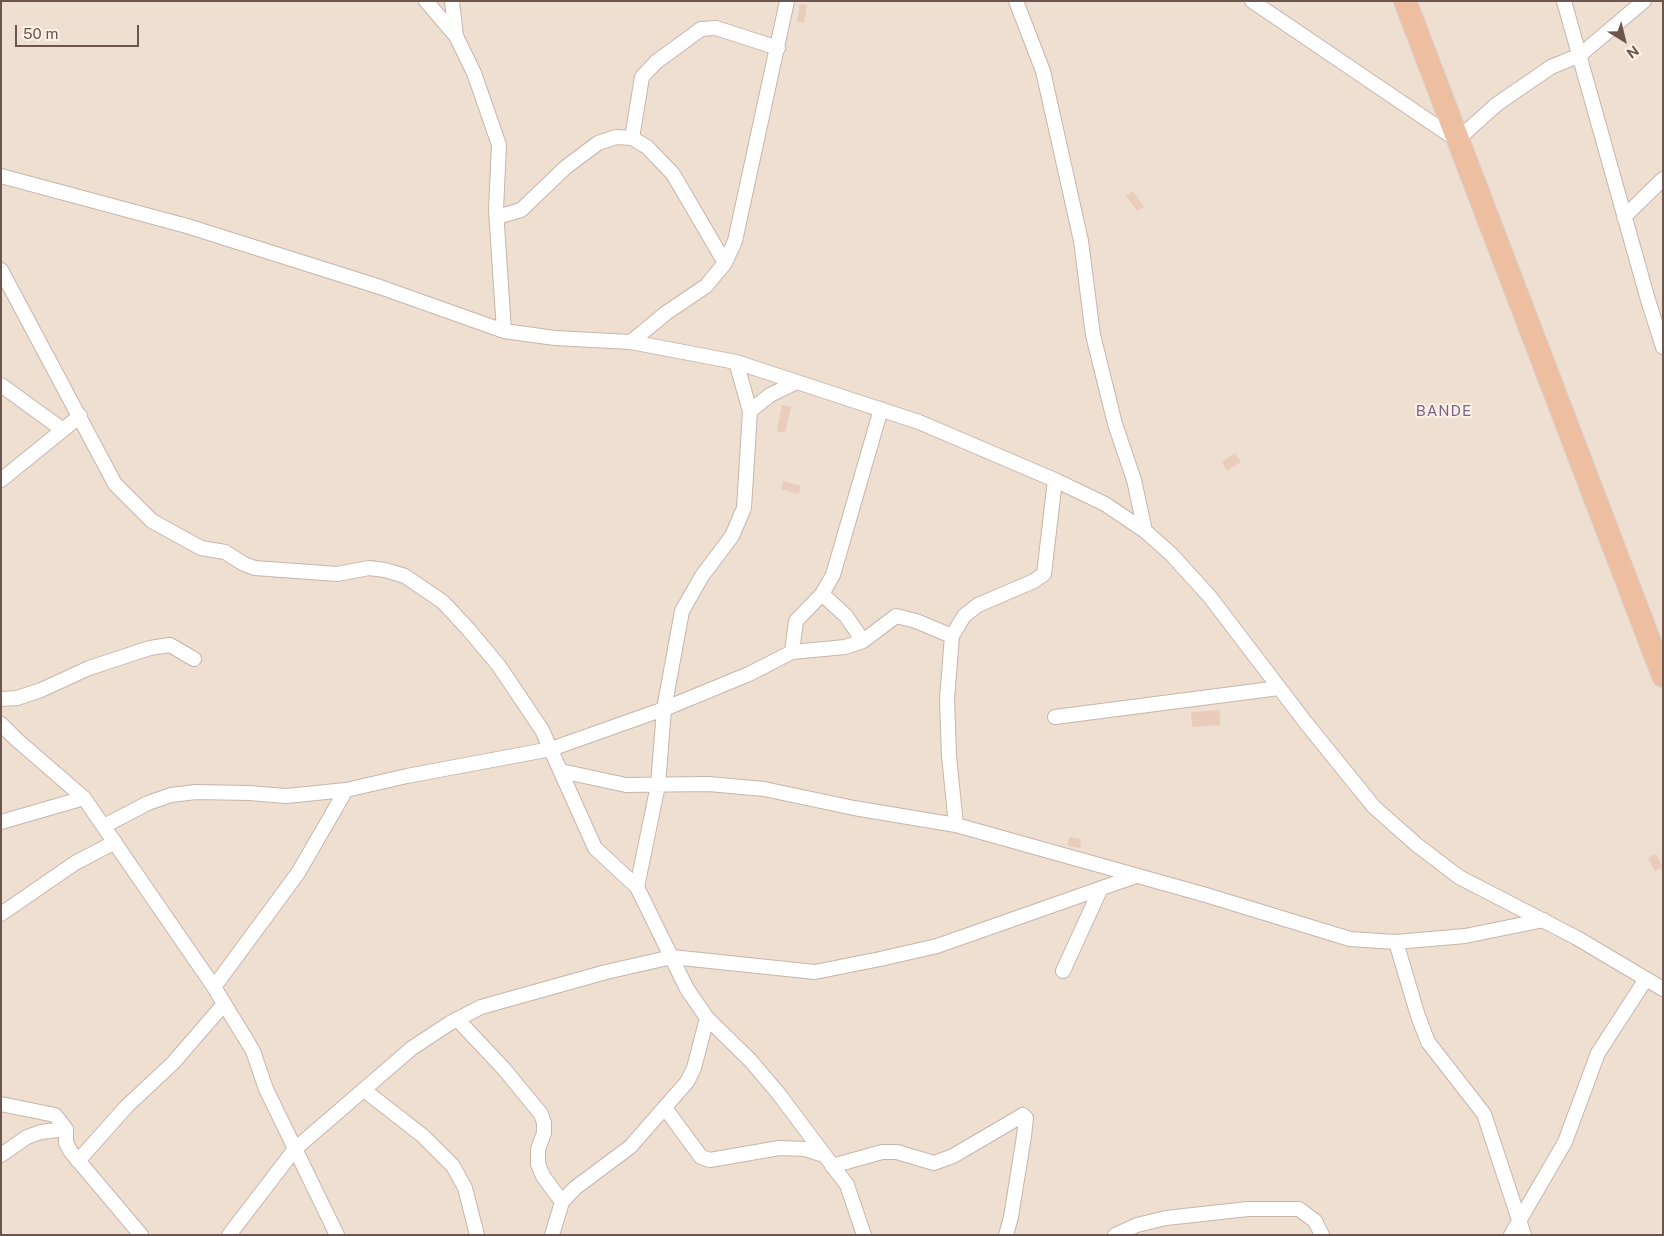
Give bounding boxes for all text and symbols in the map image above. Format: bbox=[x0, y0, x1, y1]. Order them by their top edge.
scale bar bbox=[18, 15, 141, 47]
north arrow bbox=[1599, 15, 1649, 65]
text: 50 m bbox=[23, 25, 58, 42]
text: N bbox=[1624, 42, 1642, 62]
district label: BANDE bbox=[1415, 402, 1473, 420]

